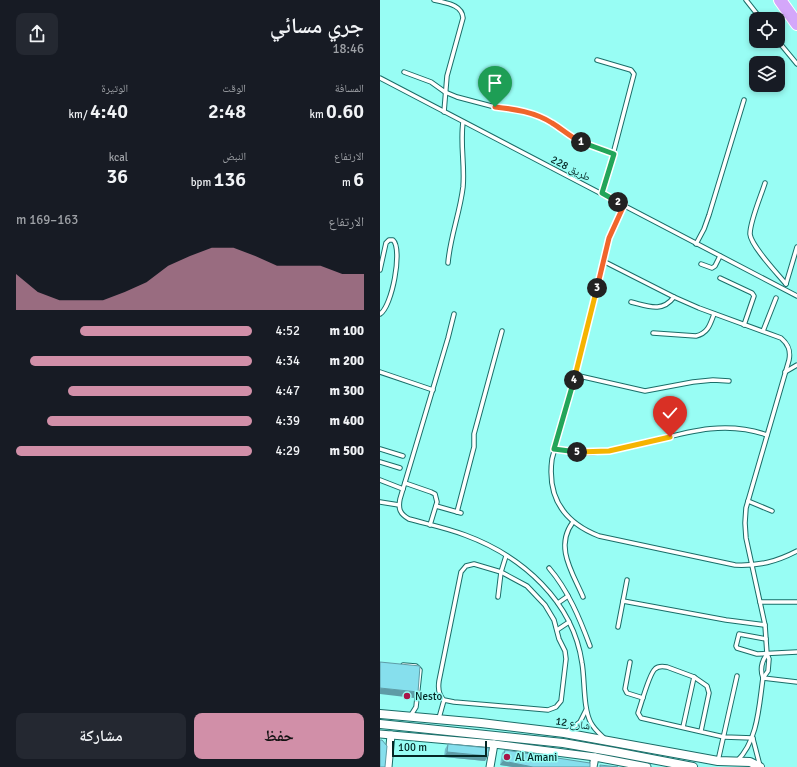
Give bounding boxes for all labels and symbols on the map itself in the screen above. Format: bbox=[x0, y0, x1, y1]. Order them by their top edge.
pin bbox=[478, 66, 512, 107]
pin: 1 bbox=[571, 132, 591, 152]
street label: طريق 228 bbox=[549, 153, 593, 184]
pin: 2 bbox=[608, 192, 628, 212]
pin: 3 bbox=[587, 278, 607, 298]
pin: 4 bbox=[564, 370, 584, 390]
pin bbox=[653, 396, 687, 437]
pin: 5 bbox=[567, 442, 587, 462]
place label: Nesto bbox=[415, 690, 443, 703]
marker: Nesto bbox=[402, 691, 412, 701]
street label: شارع 12 bbox=[555, 714, 591, 733]
scale bar bbox=[392, 739, 487, 758]
place label: Al Amani bbox=[515, 751, 557, 764]
marker: Al Amani bbox=[502, 752, 512, 762]

